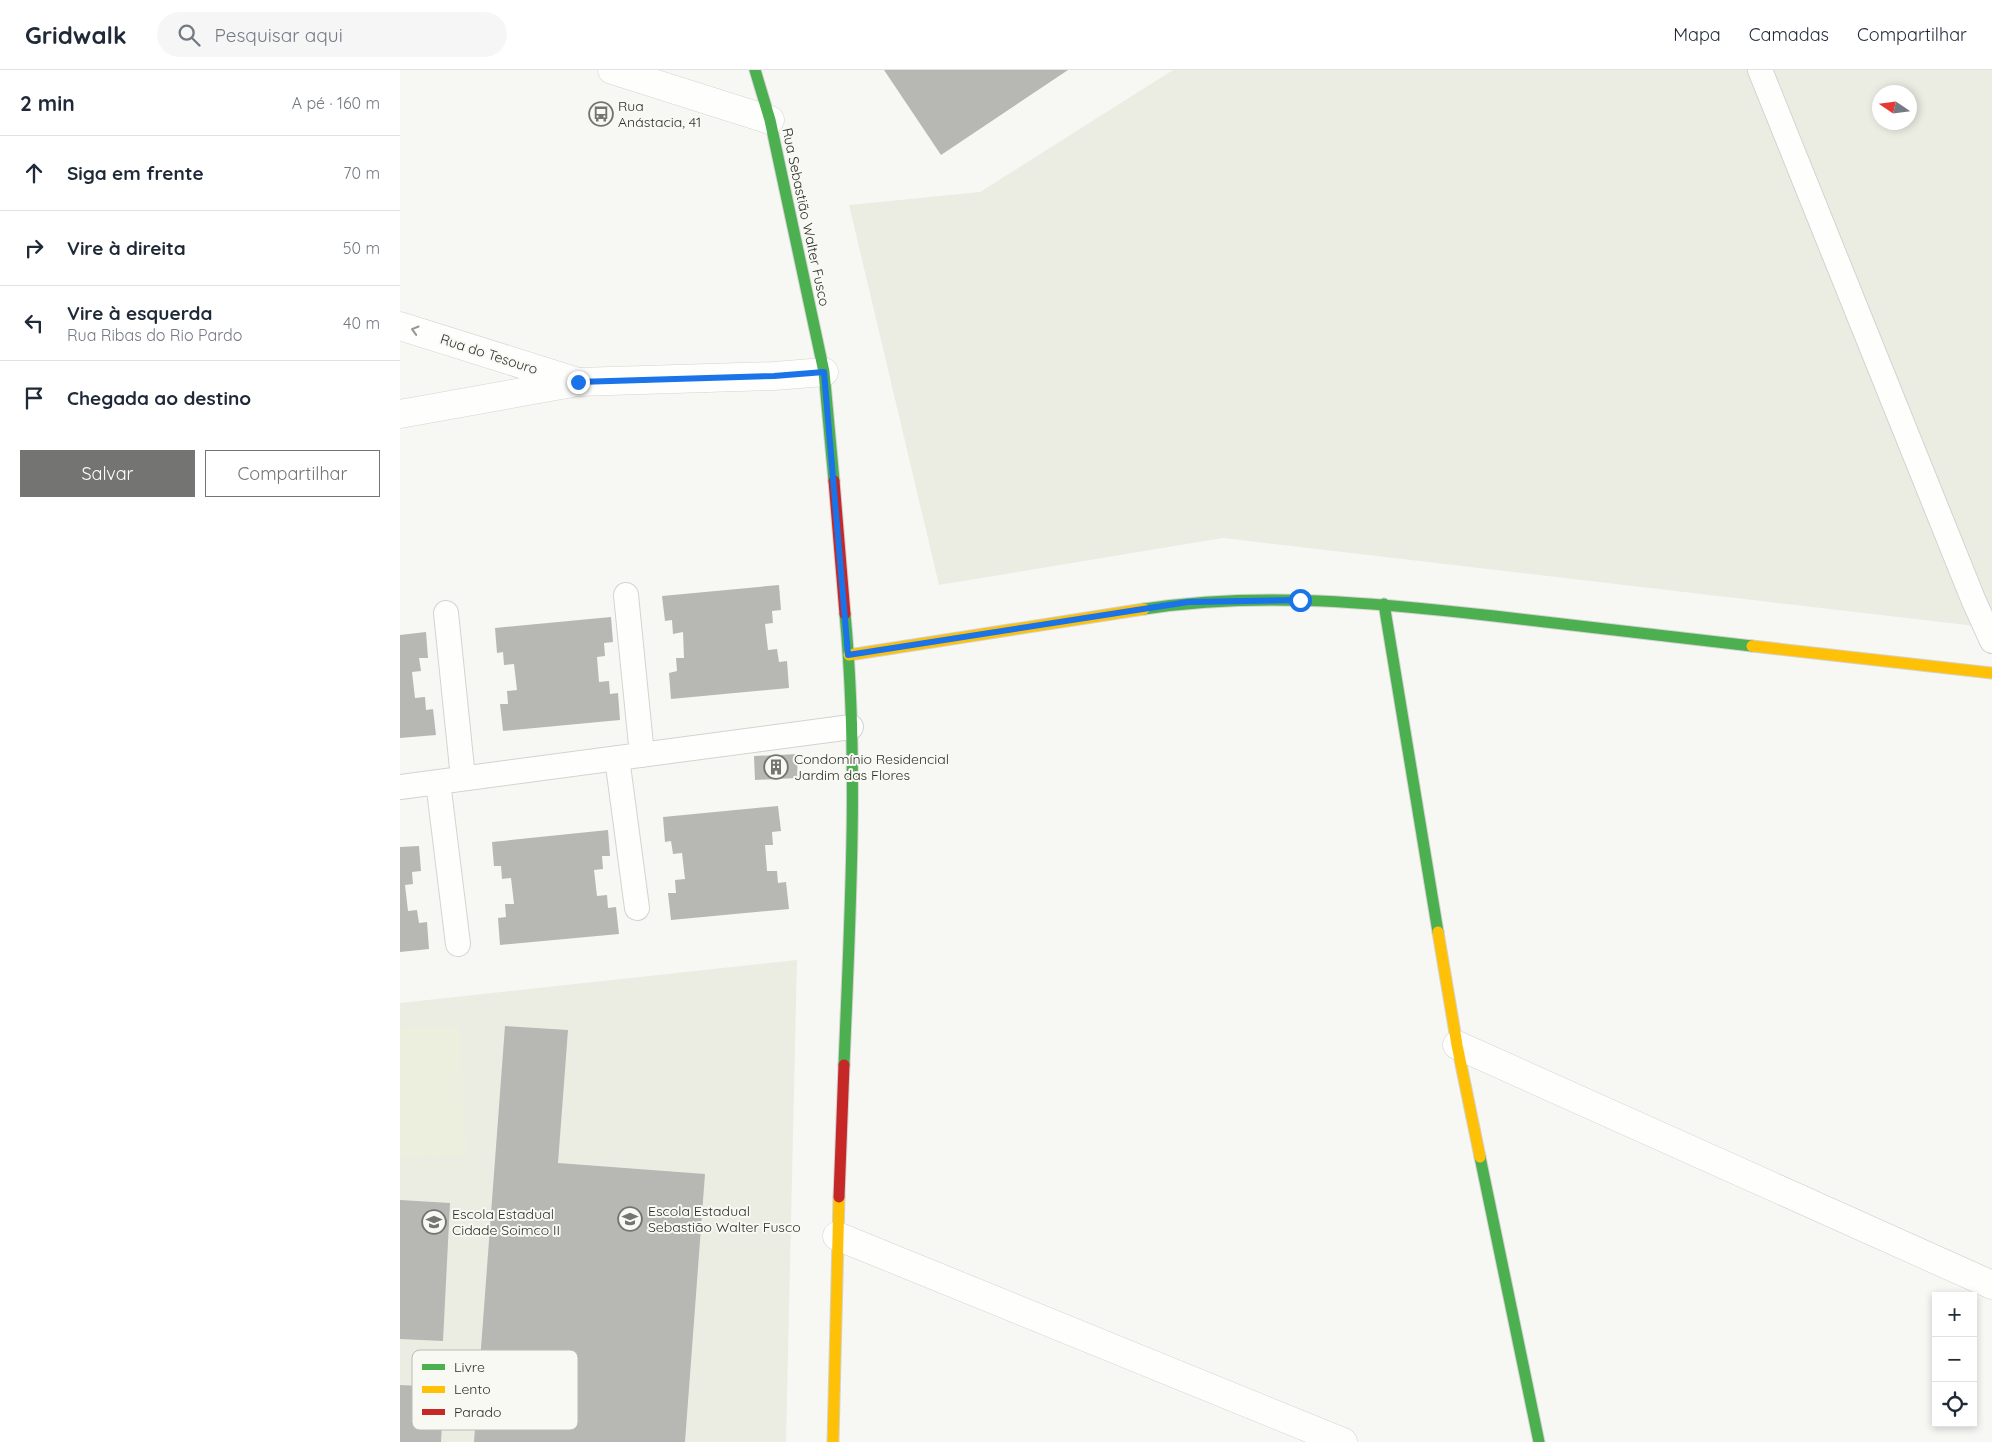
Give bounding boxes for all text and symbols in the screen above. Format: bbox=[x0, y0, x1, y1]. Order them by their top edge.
search box bbox=[157, 12, 507, 57]
text: Gridwalk bbox=[25, 20, 127, 50]
icon: search bbox=[175, 21, 203, 49]
text: Pesquisar aqui bbox=[215, 23, 343, 47]
text: Mapa bbox=[1673, 23, 1721, 46]
text: Camadas bbox=[1749, 23, 1829, 46]
text: Compartilhar bbox=[1857, 23, 1967, 46]
north arrow bbox=[1872, 85, 1917, 130]
text: 2 min bbox=[20, 90, 75, 116]
text: A pé · 160 m bbox=[292, 93, 380, 113]
place label: Rua Anástacia, 41 bbox=[618, 97, 701, 131]
bus stop icon: Rua Anástacia, 41 bbox=[588, 101, 614, 127]
street label: Rua Sebastião Walter Fusco bbox=[778, 126, 834, 308]
icon: ahead bbox=[20, 159, 48, 187]
text: Siga em frente bbox=[67, 161, 204, 185]
text: 70 m bbox=[343, 163, 380, 183]
icon: right bbox=[20, 234, 48, 262]
text: Vire à direita bbox=[67, 236, 186, 260]
text: 50 m bbox=[343, 238, 380, 258]
text: Vire à esquerda bbox=[67, 301, 212, 325]
icon: left bbox=[20, 309, 48, 337]
text: 40 m bbox=[343, 313, 380, 333]
text: Rua Ribas do Rio Pardo bbox=[67, 325, 242, 345]
one-way arrow bbox=[412, 326, 420, 336]
street label: Rua do Tesouro bbox=[438, 330, 540, 378]
route end bbox=[567, 371, 590, 394]
icon: arrive bbox=[20, 384, 48, 412]
text: Chegada ao destino bbox=[67, 386, 251, 410]
button: Salvar bbox=[20, 450, 195, 497]
button: Compartilhar bbox=[205, 450, 380, 497]
route start bbox=[1289, 589, 1312, 612]
place label: Condomínio Residencial Jardim das Flores bbox=[794, 750, 949, 784]
building icon: Condomínio Residencial Jardim das Flores bbox=[763, 754, 789, 780]
place label: Escola Estadual Sebastião Walter Fusco bbox=[648, 1202, 801, 1236]
place label: Escola Estadual Cidade Soimco II bbox=[452, 1205, 560, 1239]
school or university icon: Escola Estadual Sebastião Walter Fusco bbox=[617, 1206, 643, 1232]
school or university icon: Escola Estadual Cidade Soimco II bbox=[421, 1209, 447, 1235]
map controls bbox=[1932, 1292, 1977, 1427]
button: + bbox=[1932, 1292, 1977, 1337]
button: − bbox=[1932, 1337, 1977, 1382]
legend bbox=[412, 1350, 578, 1430]
text: Livre bbox=[454, 1358, 485, 1376]
text: Lento bbox=[454, 1380, 491, 1398]
button: locate bbox=[1932, 1382, 1977, 1427]
text: Parado bbox=[454, 1403, 501, 1421]

